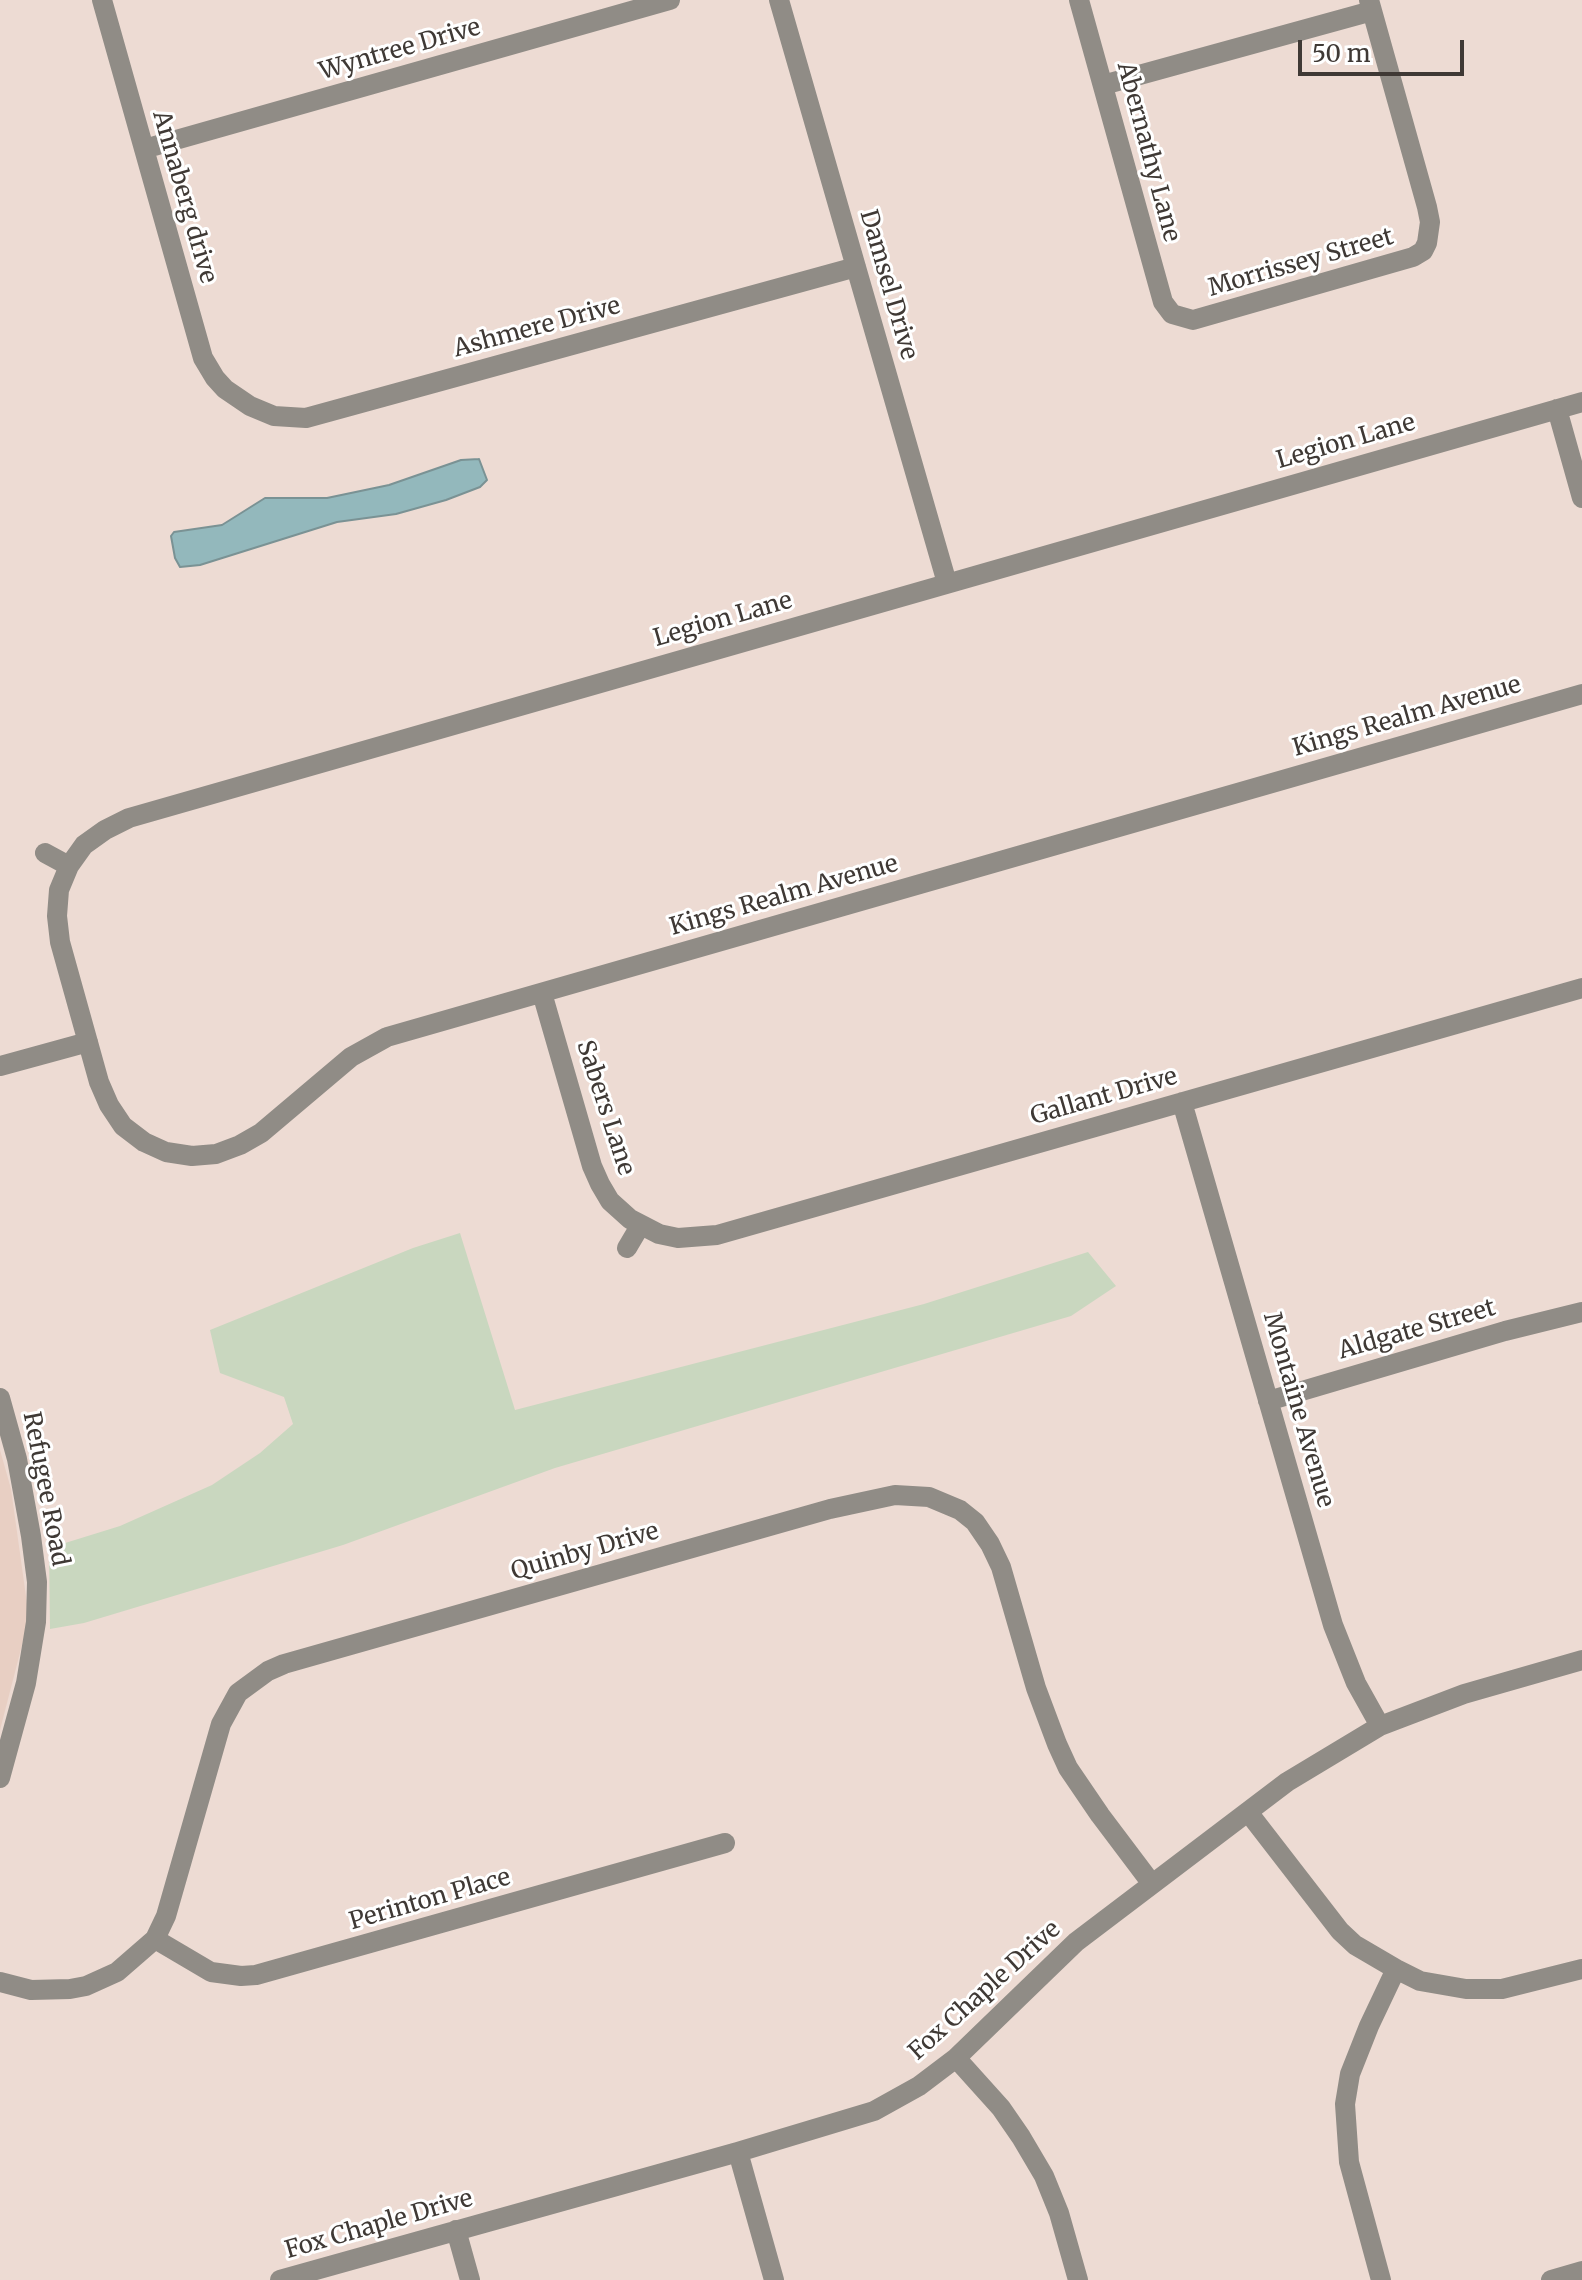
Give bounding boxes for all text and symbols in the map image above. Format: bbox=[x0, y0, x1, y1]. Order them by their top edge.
street label: Wyntree Drive bbox=[316, 13, 484, 87]
scale bar bbox=[1302, 24, 1468, 74]
text: 50 m bbox=[1312, 38, 1371, 69]
street label: Abernathy Lane bbox=[1110, 59, 1186, 245]
street label: Annaberg drive bbox=[146, 107, 222, 287]
street label: Damsel Drive bbox=[853, 207, 923, 363]
street label: Morrissey Street bbox=[1205, 223, 1397, 303]
street label: Ashmere Drive bbox=[451, 292, 623, 364]
street label: Legion Lane bbox=[1273, 408, 1419, 476]
street label: Legion Lane bbox=[650, 586, 796, 654]
street label: Kings Realm Avenue bbox=[1290, 671, 1524, 763]
street label: Kings Realm Avenue bbox=[667, 850, 901, 942]
street label: Sabers Lane bbox=[570, 1037, 640, 1179]
street label: Gallant Drive bbox=[1027, 1062, 1181, 1132]
street label: Aldgate Street bbox=[1335, 1294, 1499, 1366]
street label: Montaine Avenue bbox=[1256, 1309, 1340, 1511]
street label: Refugee Road bbox=[16, 1409, 74, 1569]
street label: Quinby Drive bbox=[508, 1517, 662, 1587]
street label: Perinton Place bbox=[346, 1863, 514, 1937]
street label: Fox Chaple Drive bbox=[903, 1915, 1067, 2067]
street label: Fox Chaple Drive bbox=[282, 2184, 476, 2266]

